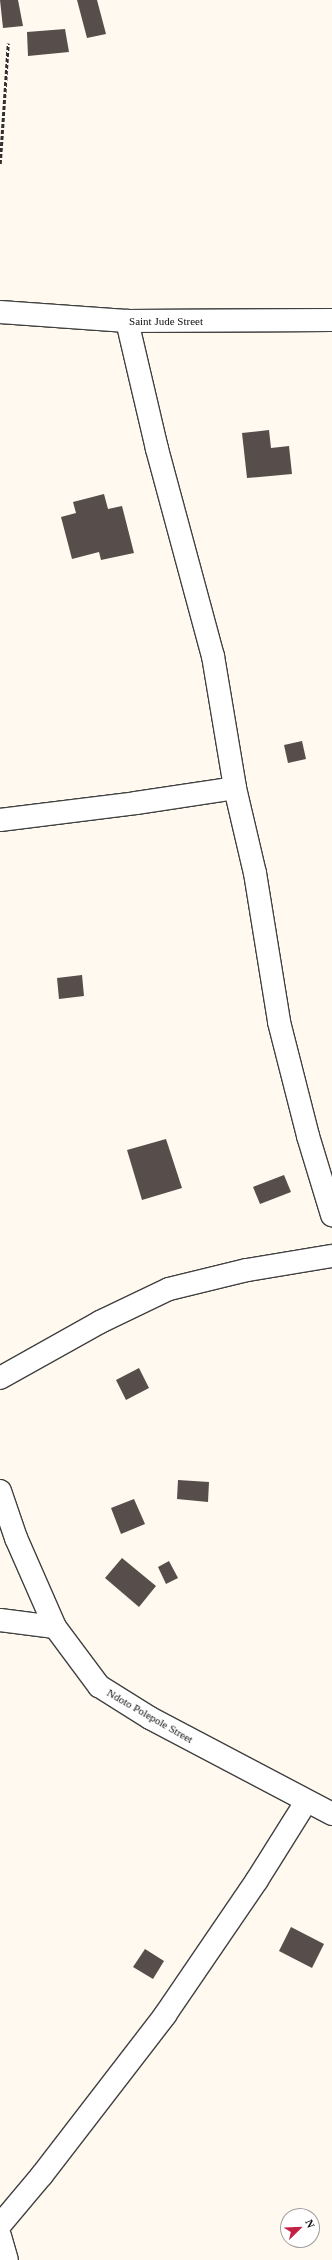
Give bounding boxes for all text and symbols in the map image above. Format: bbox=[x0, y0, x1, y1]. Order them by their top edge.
street label: Saint Jude Street bbox=[129, 314, 203, 328]
street label: Ndoto Polepole Street bbox=[105, 1686, 195, 1746]
north arrow bbox=[280, 2208, 320, 2248]
text: N bbox=[303, 2218, 317, 2230]

